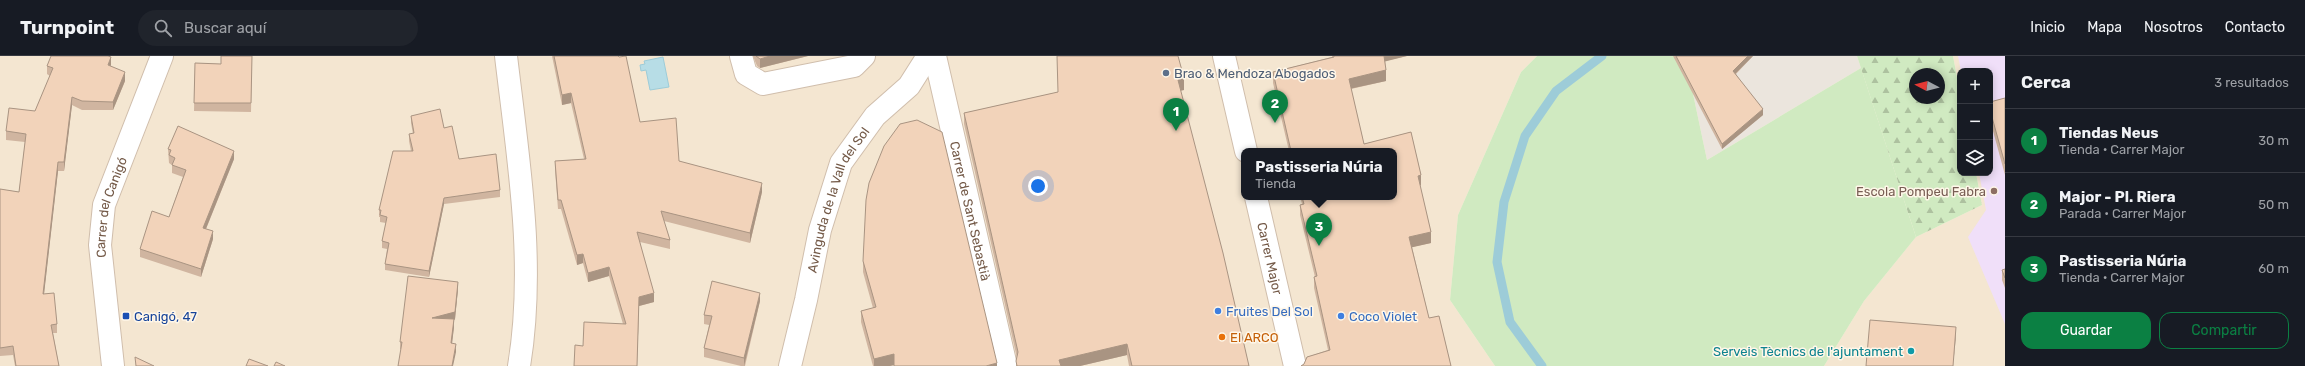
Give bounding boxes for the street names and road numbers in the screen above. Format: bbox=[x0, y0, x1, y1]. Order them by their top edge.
street label: Avinguda de la Vall del Sol bbox=[805, 124, 872, 274]
street label: Carrer de Sant Sebastià bbox=[947, 140, 993, 282]
street label: Carrer del Canigó bbox=[93, 155, 130, 259]
street label: Carrer Major bbox=[1254, 221, 1285, 296]

